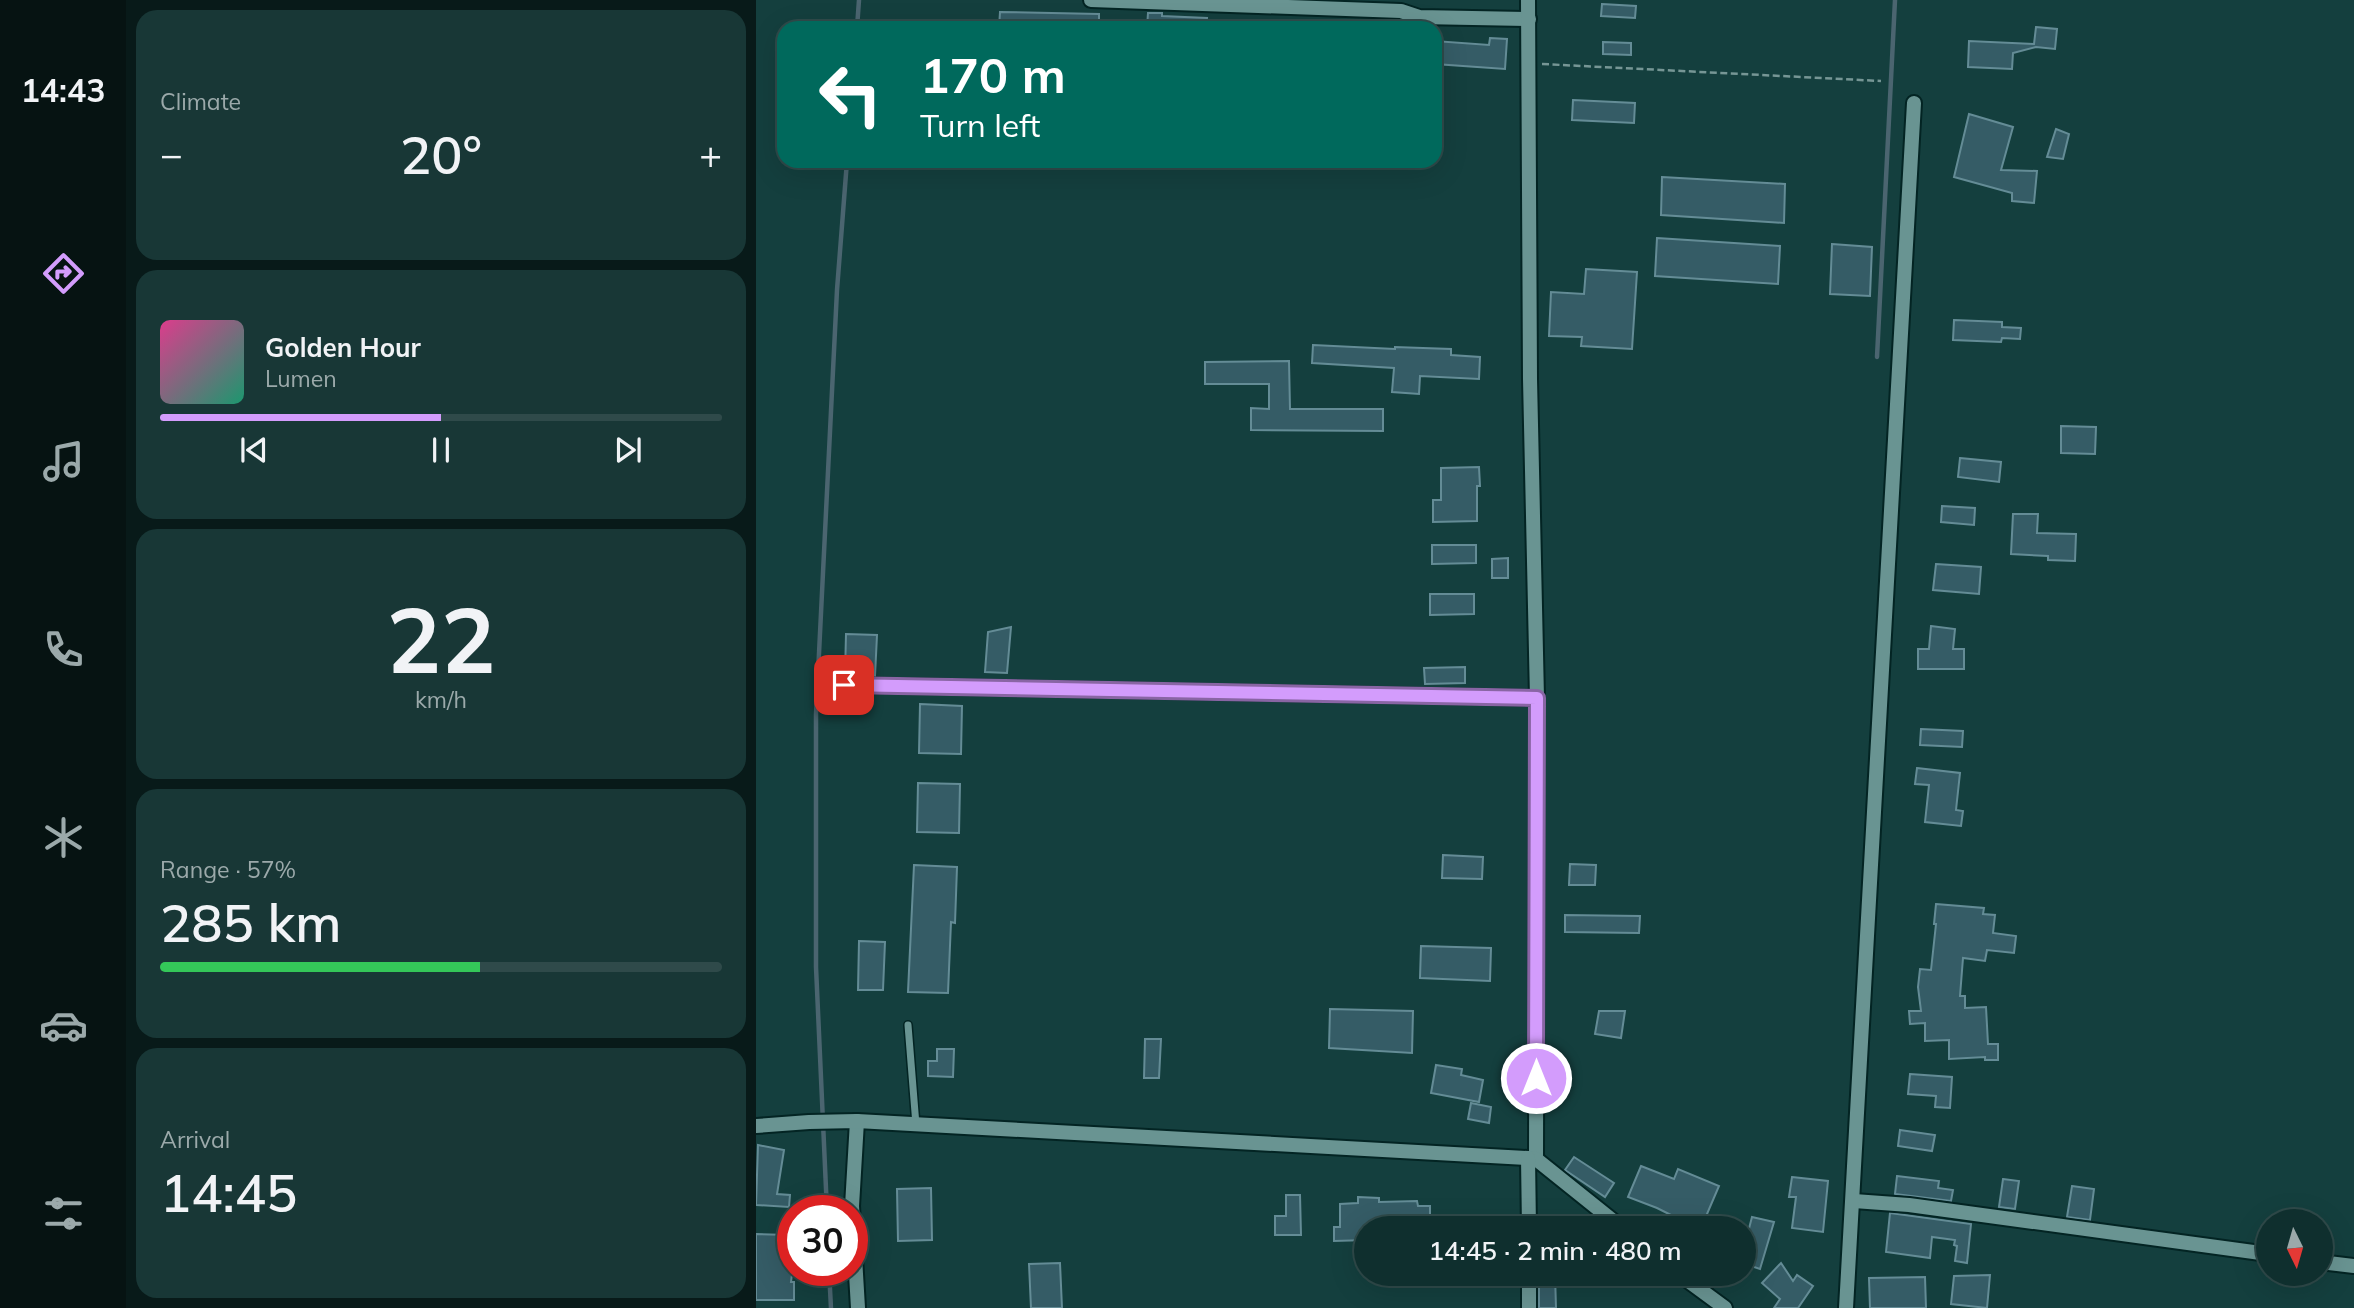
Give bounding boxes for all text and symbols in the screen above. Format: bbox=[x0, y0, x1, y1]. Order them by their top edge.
text: 170 m bbox=[920, 44, 1066, 105]
icon: left bbox=[805, 49, 896, 140]
text: 14:43 bbox=[21, 70, 105, 110]
text: Climate bbox=[160, 87, 241, 116]
text: Turn left bbox=[920, 105, 1040, 145]
text: 20° bbox=[400, 122, 482, 187]
text: − bbox=[160, 130, 183, 178]
text: + bbox=[699, 130, 722, 178]
icon: directions bbox=[39, 249, 88, 298]
text: Golden Hour bbox=[265, 331, 421, 364]
text: Lumen bbox=[265, 364, 337, 393]
icon: previous bbox=[235, 431, 273, 469]
icon: pause bbox=[422, 431, 460, 469]
icon: next bbox=[609, 431, 647, 469]
icon: music bbox=[39, 437, 88, 486]
text: 22 bbox=[386, 582, 496, 696]
icon: phone bbox=[39, 625, 88, 674]
pin bbox=[814, 655, 874, 715]
icon: arrive bbox=[825, 666, 863, 704]
text: km/h bbox=[415, 685, 467, 714]
icon: climate bbox=[39, 813, 88, 862]
text: Range · 57% bbox=[160, 855, 296, 884]
text: 285 km bbox=[160, 890, 341, 955]
icon: car bbox=[39, 1001, 88, 1050]
position arrow bbox=[1499, 1041, 1573, 1115]
text: Arrival bbox=[160, 1125, 230, 1154]
text: 14:45 bbox=[160, 1160, 297, 1225]
icon: filters bbox=[39, 1189, 88, 1238]
speed limit sign: 30 bbox=[777, 1195, 868, 1286]
north arrow bbox=[2256, 1209, 2333, 1286]
map controls bbox=[2256, 1209, 2333, 1286]
text: 14:45 · 2 min · 480 m bbox=[1428, 1234, 1682, 1267]

